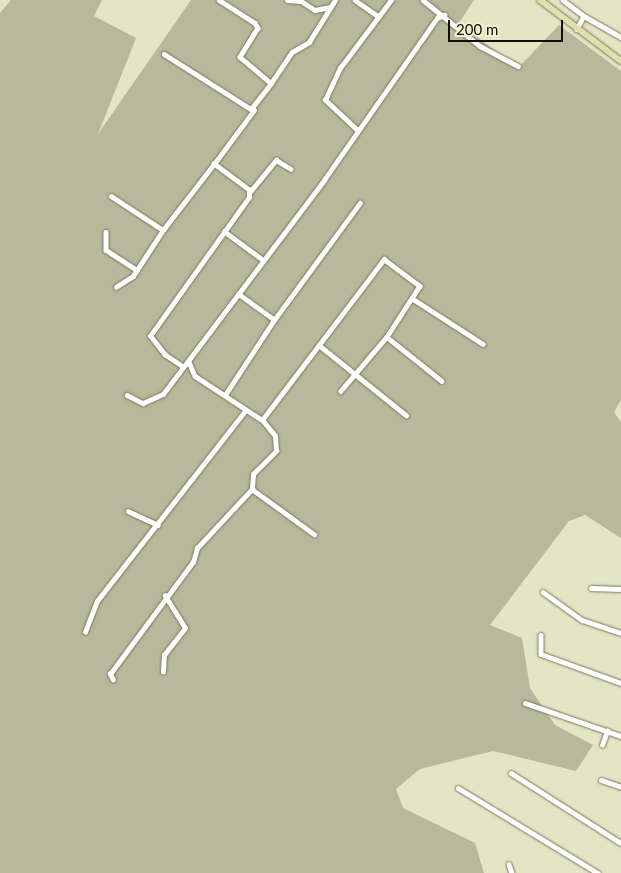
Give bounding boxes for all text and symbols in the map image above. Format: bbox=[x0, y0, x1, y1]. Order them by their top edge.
scale bar bbox=[451, 10, 566, 42]
text: 200 m bbox=[456, 20, 498, 38]

